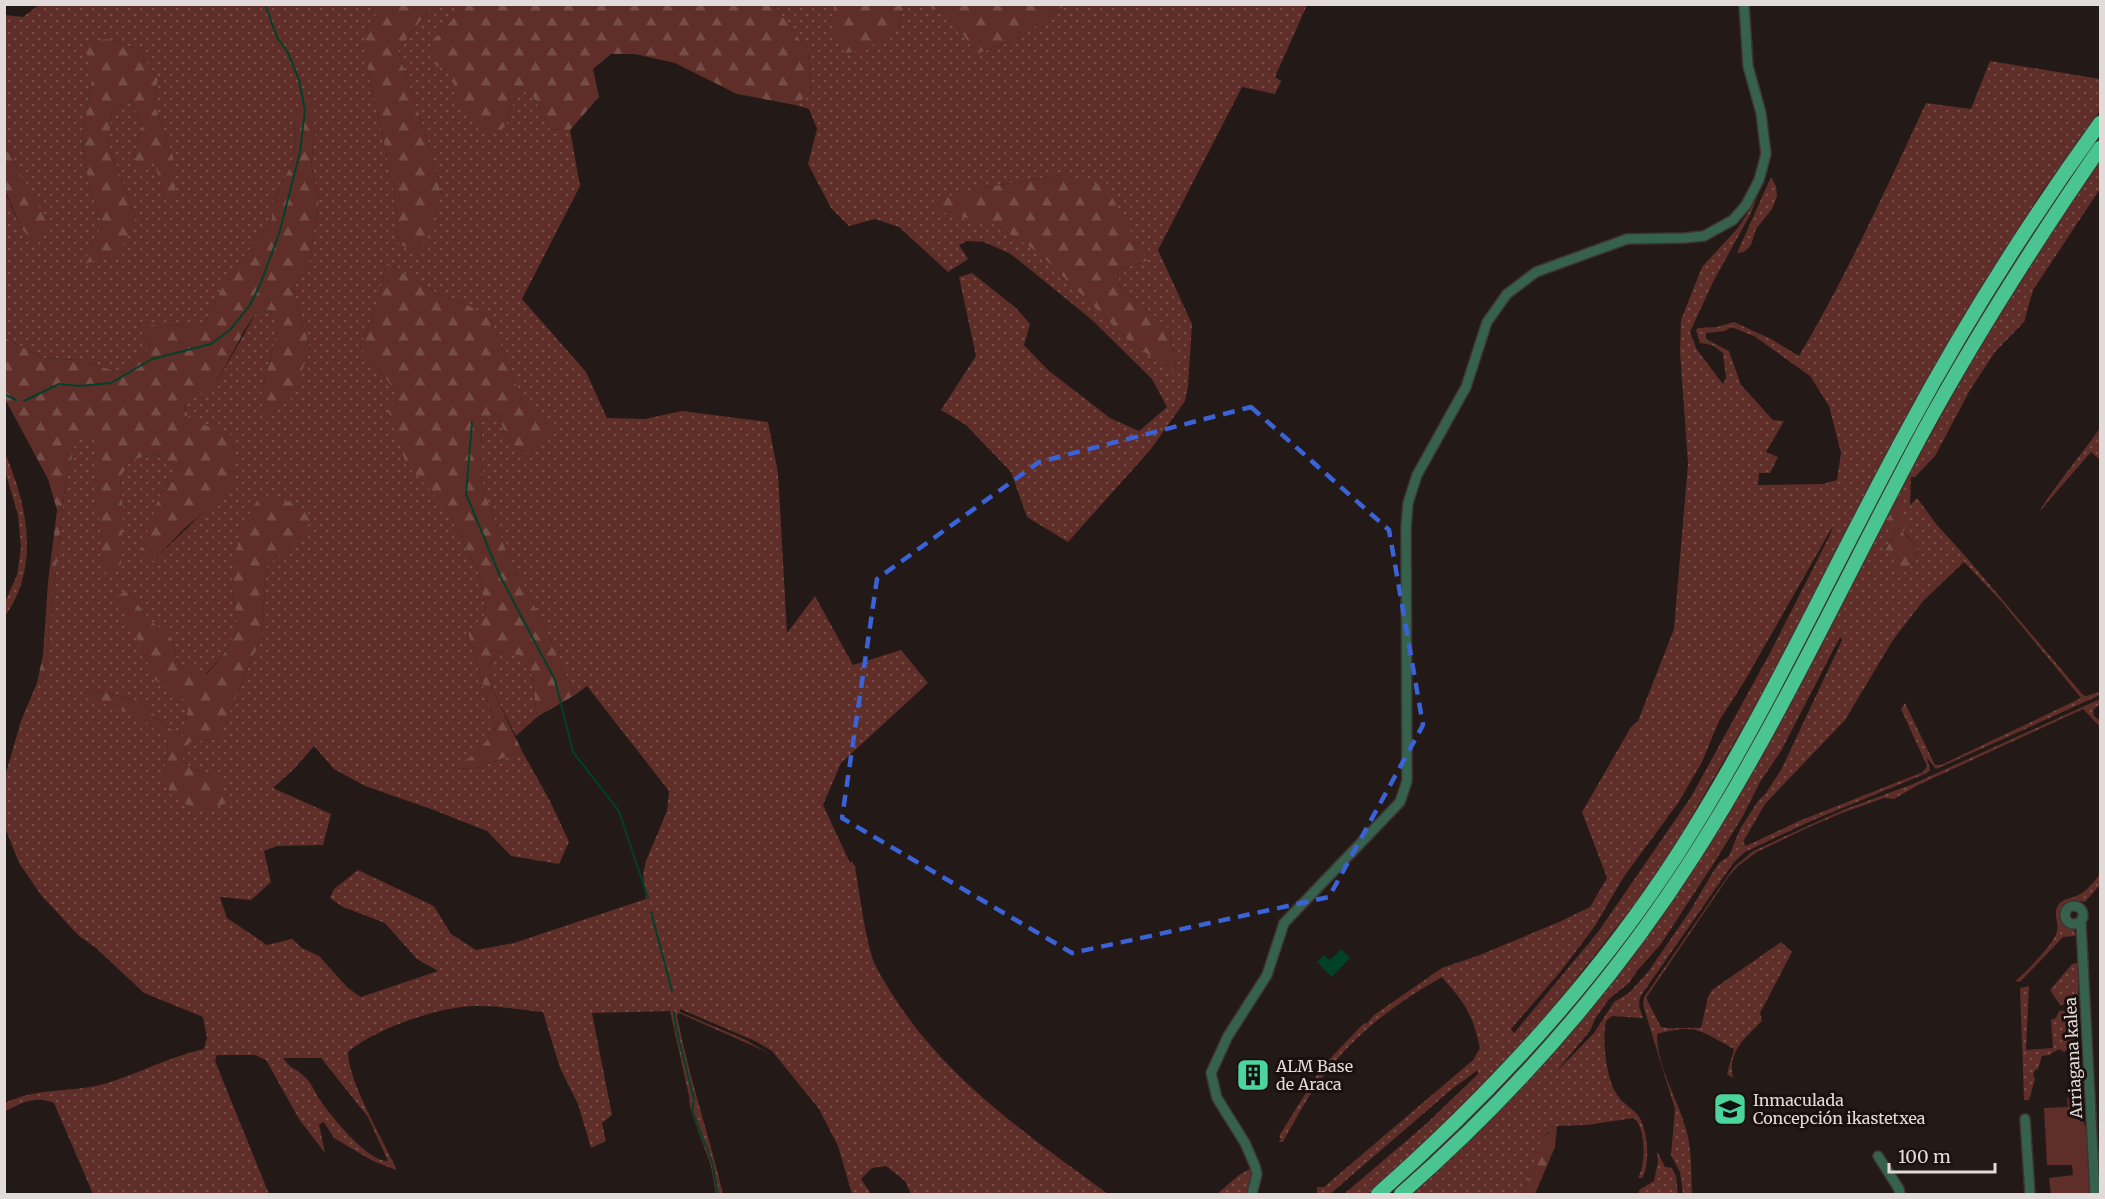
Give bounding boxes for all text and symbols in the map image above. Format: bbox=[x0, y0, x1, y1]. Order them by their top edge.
street label: Arriagana kalea bbox=[2060, 996, 2086, 1120]
place label: ALM Base de Araca bbox=[1275, 1056, 1353, 1094]
building icon: ALM Base de Araca bbox=[1235, 1057, 1271, 1093]
place label: Inmaculada Concepción ikastetxea bbox=[1753, 1090, 1926, 1128]
school or university icon: Inmaculada Concepción ikastetxea bbox=[1712, 1091, 1748, 1127]
scale bar bbox=[1889, 1136, 1996, 1174]
text: 100 m bbox=[1898, 1145, 1951, 1168]

